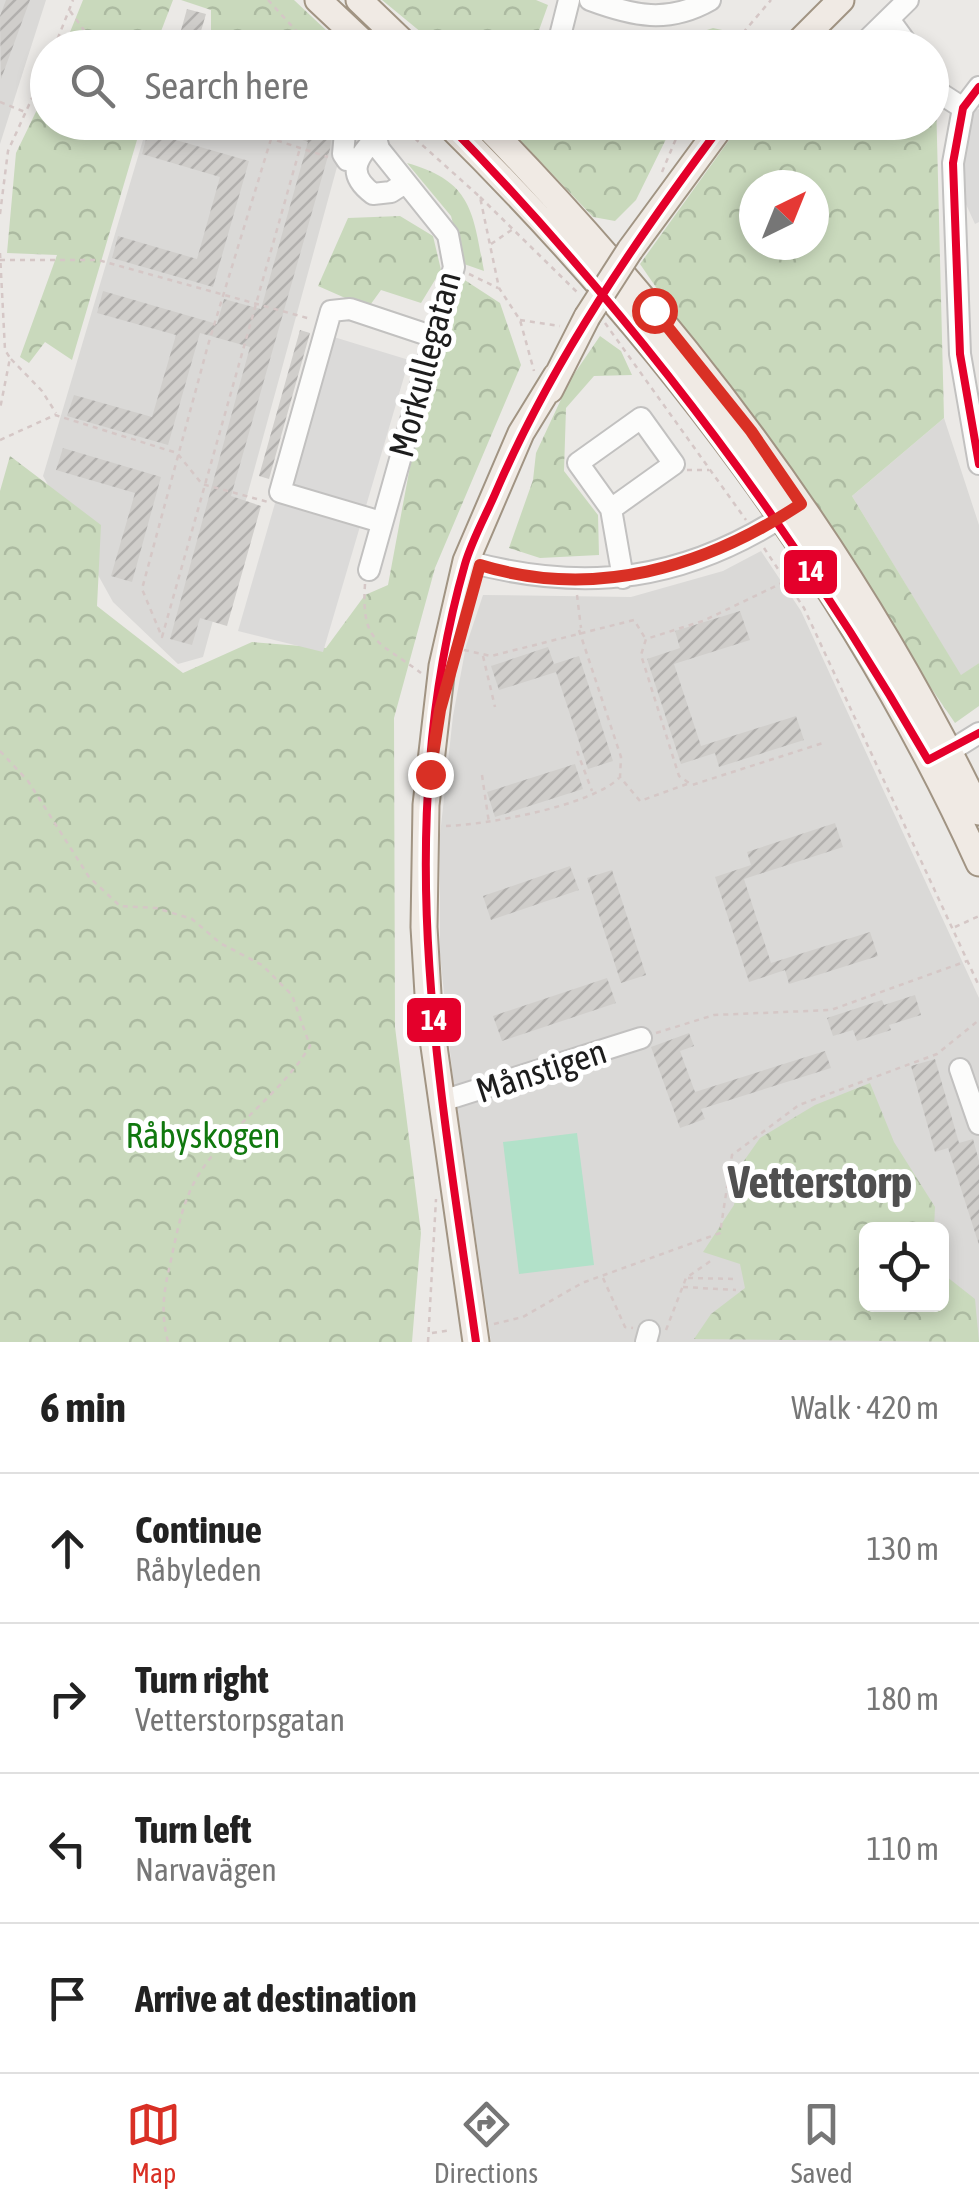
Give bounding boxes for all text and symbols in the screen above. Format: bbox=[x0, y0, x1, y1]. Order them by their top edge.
search box bbox=[30, 30, 949, 140]
icon: search bbox=[65, 58, 120, 113]
text: Search here bbox=[145, 64, 309, 107]
north arrow bbox=[739, 170, 829, 260]
street label: Morkullegatan bbox=[380, 267, 468, 461]
route start bbox=[632, 288, 678, 334]
line badge: 14 bbox=[782, 548, 839, 596]
text: 14 bbox=[798, 555, 824, 587]
route end bbox=[408, 752, 454, 798]
line badge: 14 bbox=[405, 996, 463, 1044]
text: 14 bbox=[421, 1004, 447, 1036]
street label: Månstigen bbox=[471, 1030, 611, 1110]
park label: Råbyskogen bbox=[125, 1115, 281, 1155]
district label: Vetterstorp bbox=[727, 1156, 912, 1208]
map controls bbox=[859, 1222, 949, 1312]
button: locate bbox=[859, 1222, 949, 1312]
text: 6 min bbox=[40, 1383, 126, 1431]
text: Walk · 420 m bbox=[791, 1389, 939, 1426]
text: Continue bbox=[135, 1508, 262, 1551]
icon: ahead bbox=[40, 1521, 95, 1576]
text: 130 m bbox=[866, 1530, 939, 1567]
text: Råbyleden bbox=[135, 1551, 262, 1588]
text: Turn right bbox=[135, 1658, 269, 1701]
icon: right bbox=[40, 1671, 95, 1726]
text: 180 m bbox=[866, 1680, 939, 1717]
text: Vetterstorpsgatan bbox=[135, 1701, 345, 1738]
text: Turn left bbox=[135, 1808, 251, 1851]
icon: left bbox=[40, 1821, 95, 1876]
text: 110 m bbox=[866, 1830, 939, 1867]
text: Narvavägen bbox=[135, 1851, 277, 1888]
icon: arrive bbox=[40, 1971, 95, 2026]
text: Arrive at destination bbox=[135, 1977, 417, 2020]
tab: Map bbox=[126, 2097, 181, 2189]
tab: Directions bbox=[434, 2097, 538, 2189]
tab: Saved bbox=[791, 2097, 853, 2189]

